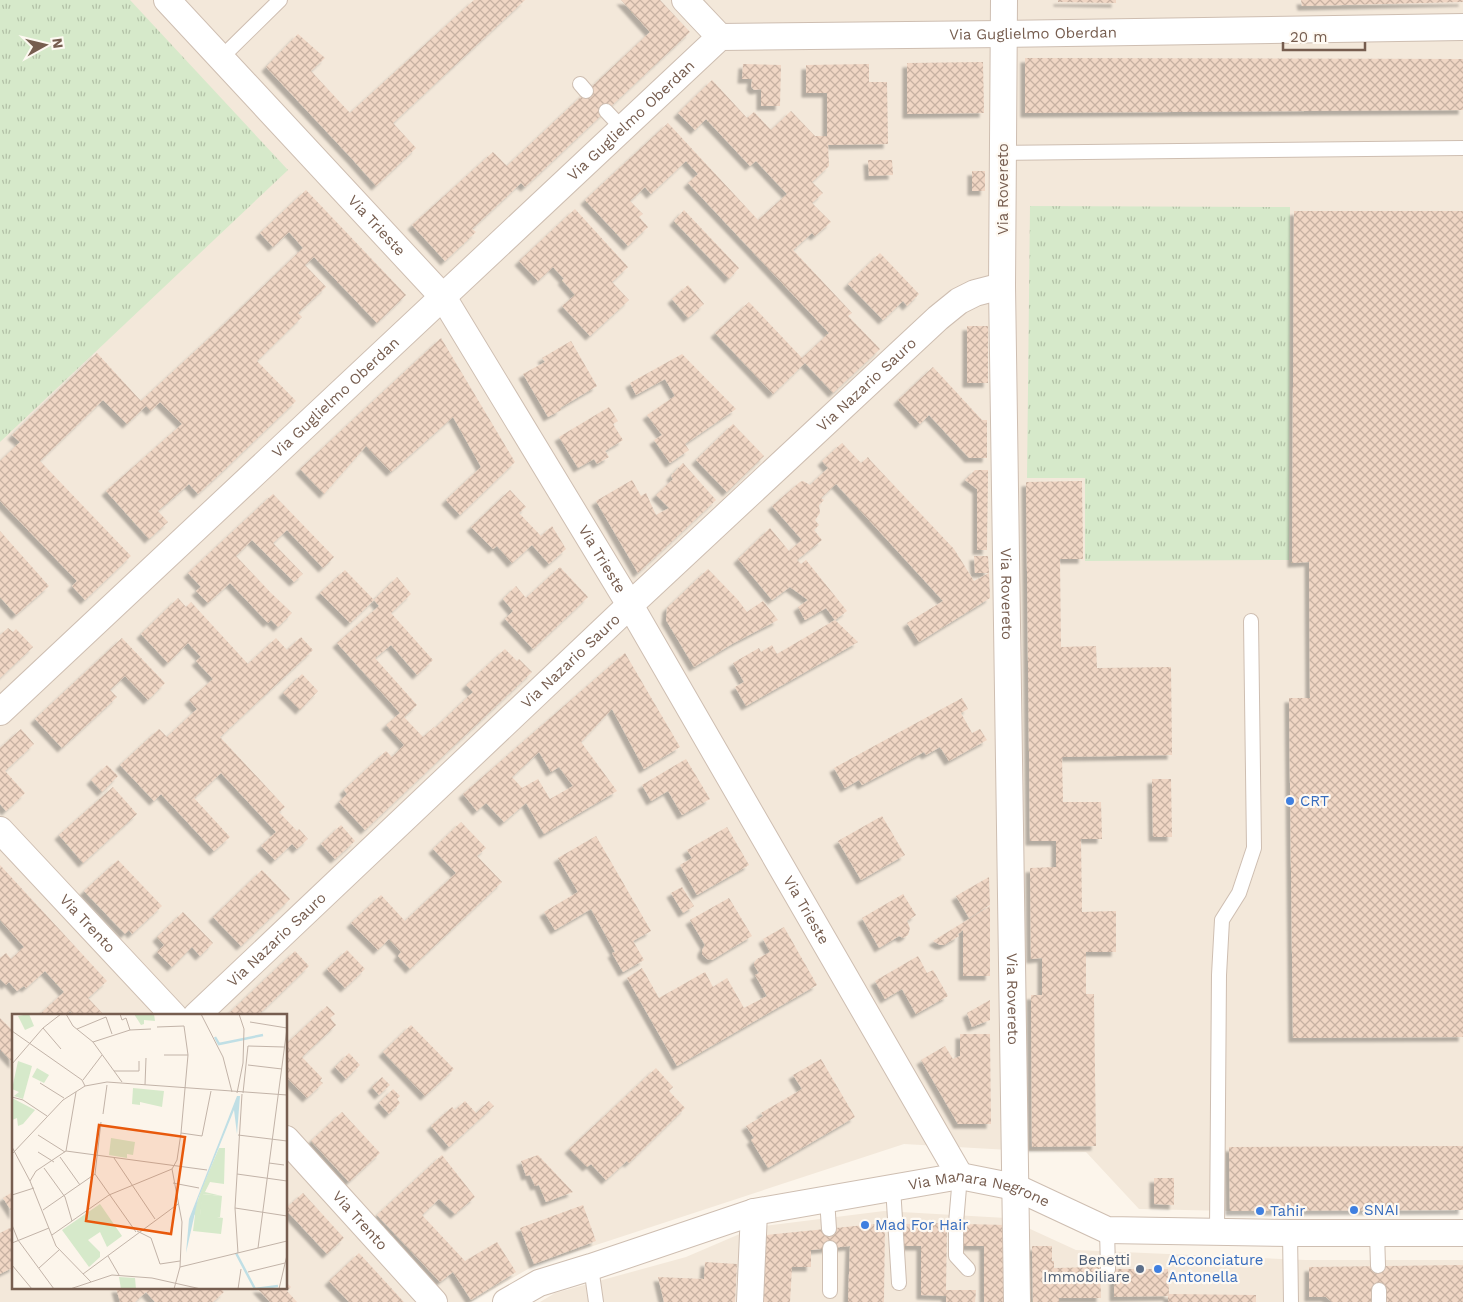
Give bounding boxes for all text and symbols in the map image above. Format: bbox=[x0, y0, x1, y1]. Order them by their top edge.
north arrow bbox=[20, 20, 70, 70]
scale bar bbox=[1283, 20, 1366, 52]
street label: Via Guglielmo Oberdan bbox=[949, 23, 1117, 44]
text: 20 m bbox=[1290, 28, 1328, 46]
text: N bbox=[49, 37, 67, 49]
street label: Via Guglielmo Oberdan bbox=[564, 56, 698, 184]
street label: Via Rovereto bbox=[994, 143, 1012, 235]
street label: Via Trieste bbox=[344, 192, 409, 260]
street label: Via Guglielmo Oberdan bbox=[268, 333, 403, 461]
street label: Via Nazario Sauro bbox=[813, 334, 920, 435]
street label: Via Trieste bbox=[575, 522, 630, 596]
street label: Via Rovereto bbox=[997, 548, 1016, 640]
street label: Via Nazario Sauro bbox=[518, 610, 624, 712]
place label: CRT bbox=[1300, 792, 1329, 810]
marker: CRT bbox=[1284, 795, 1296, 807]
street label: Via Trieste bbox=[779, 872, 833, 947]
street label: Via Nazario Sauro bbox=[223, 889, 330, 991]
street label: Via Trento bbox=[56, 890, 119, 957]
street label: Via Rovereto bbox=[1003, 953, 1022, 1045]
inset map bbox=[12, 1014, 288, 1290]
street label: Via Manara Negrone bbox=[907, 1166, 1052, 1211]
street label: Via Trento bbox=[329, 1187, 391, 1254]
place label: SNAI bbox=[1364, 1201, 1399, 1219]
place label: Tahir bbox=[1270, 1202, 1305, 1220]
marker: SNAI bbox=[1348, 1204, 1360, 1216]
marker: Tahir bbox=[1254, 1205, 1266, 1217]
place label: Mad For Hair bbox=[875, 1216, 968, 1234]
marker: Mad For Hair bbox=[859, 1219, 871, 1231]
place label: Benetti Immobiliare bbox=[1043, 1251, 1130, 1286]
place label: Acconciature Antonella bbox=[1168, 1251, 1264, 1286]
marker: Benetti Immobiliare bbox=[1134, 1263, 1146, 1275]
marker: Acconciature Antonella bbox=[1152, 1263, 1164, 1275]

